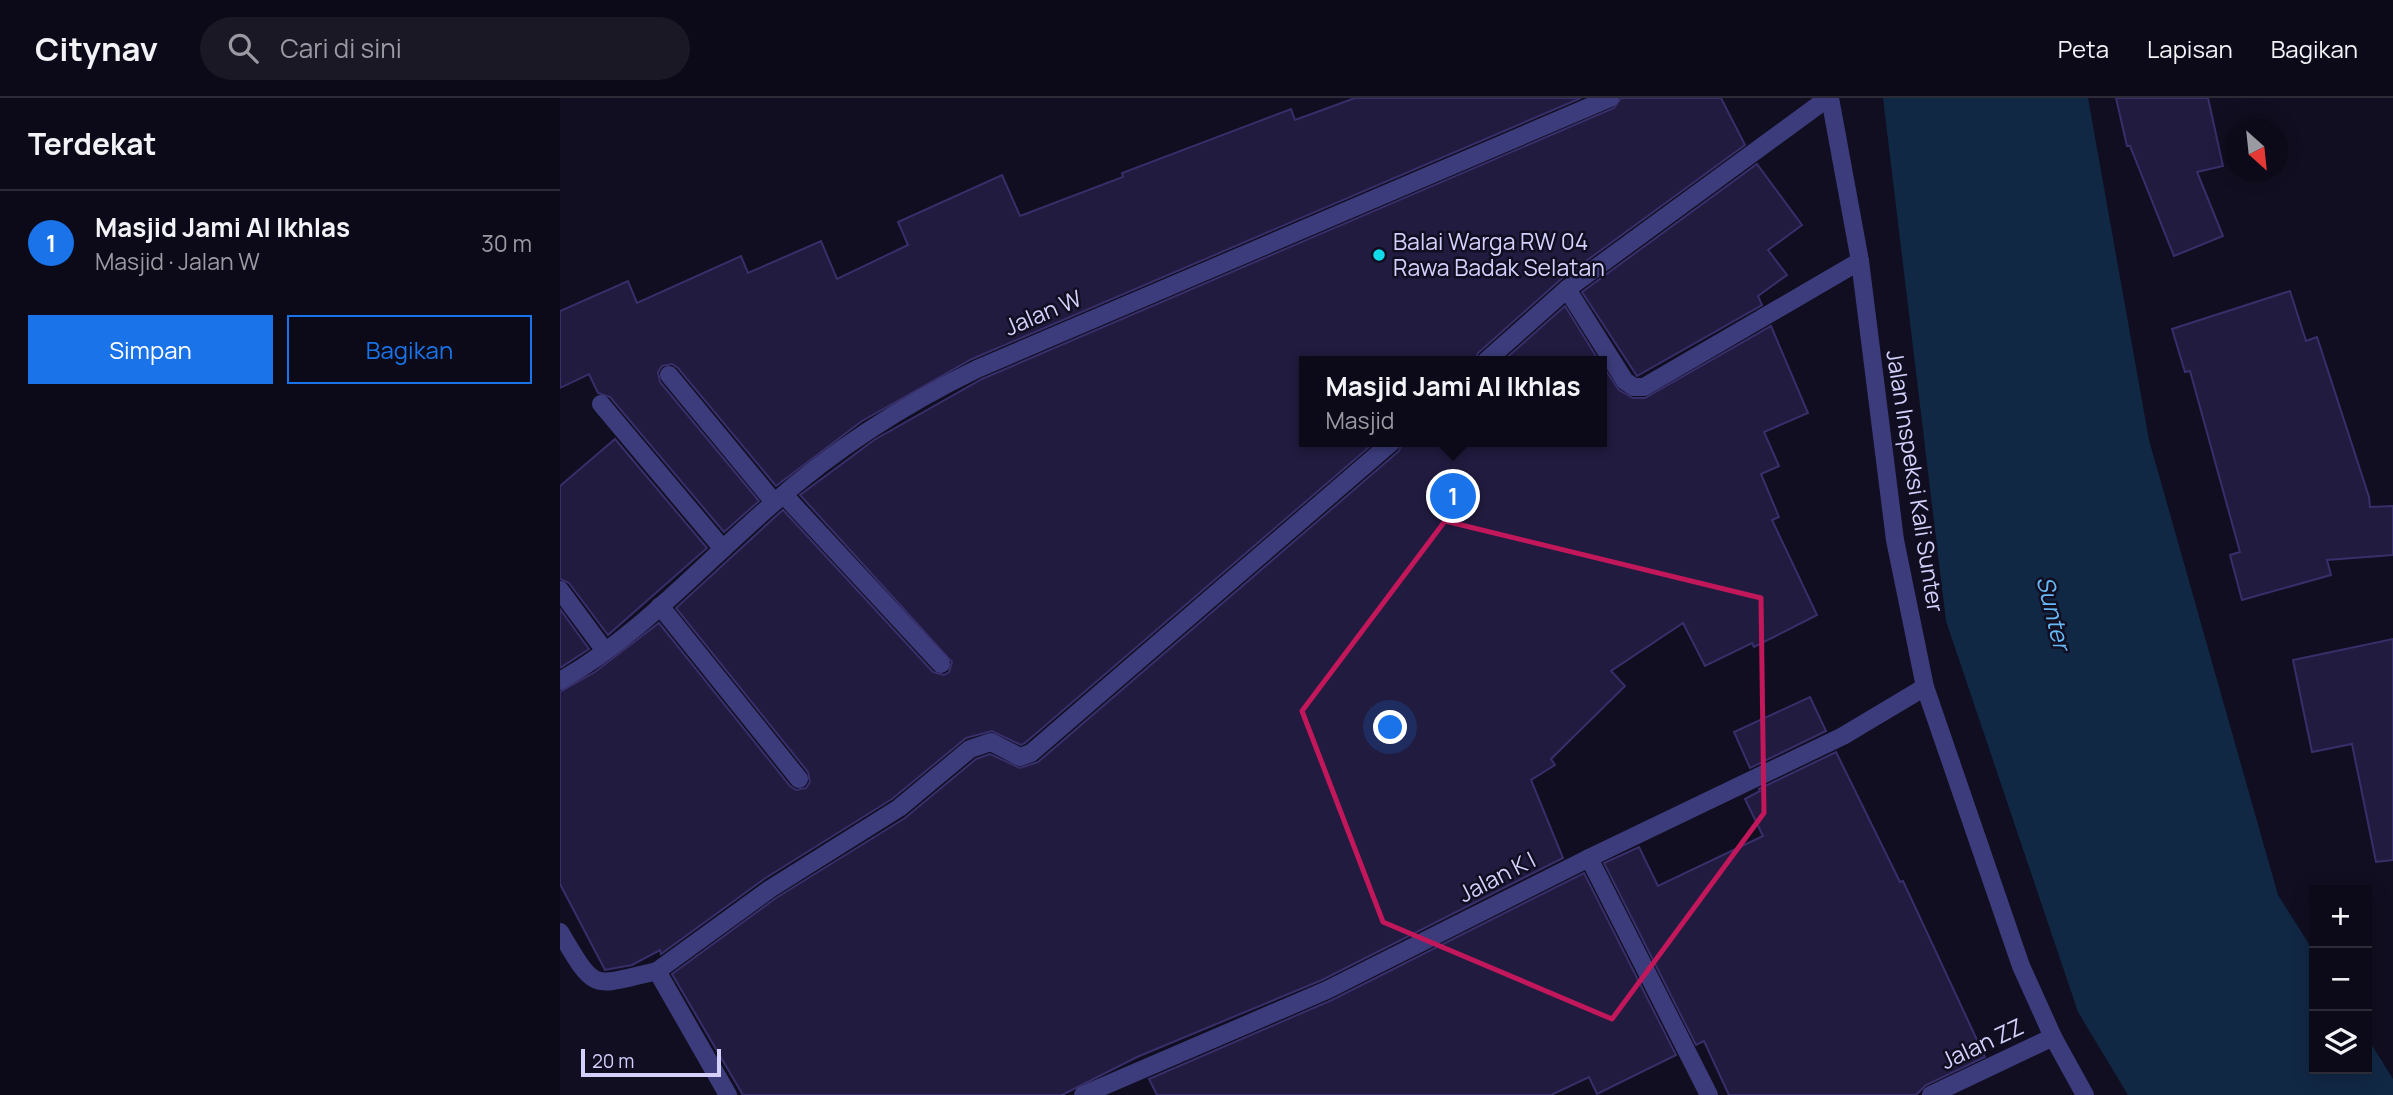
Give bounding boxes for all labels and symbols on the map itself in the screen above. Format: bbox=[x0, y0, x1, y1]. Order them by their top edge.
north arrow bbox=[2225, 119, 2288, 182]
place label: Balai Warga RW 04 Rawa Badak Selatan bbox=[1393, 225, 1605, 283]
marker: Balai Warga RW 04 Rawa Badak Selatan bbox=[1371, 247, 1387, 263]
street label: Jalan W bbox=[999, 281, 1087, 343]
street label: Jalan Inspeksi Kali Sunter bbox=[1879, 347, 1953, 614]
pin: 1 bbox=[1430, 470, 1476, 522]
water label: Sunter bbox=[2029, 572, 2080, 656]
your location bbox=[1373, 710, 1407, 744]
street label: Jalan K I bbox=[1452, 843, 1541, 909]
street label: Jalan ZZ bbox=[1935, 1010, 2028, 1076]
scale bar bbox=[581, 1046, 721, 1078]

